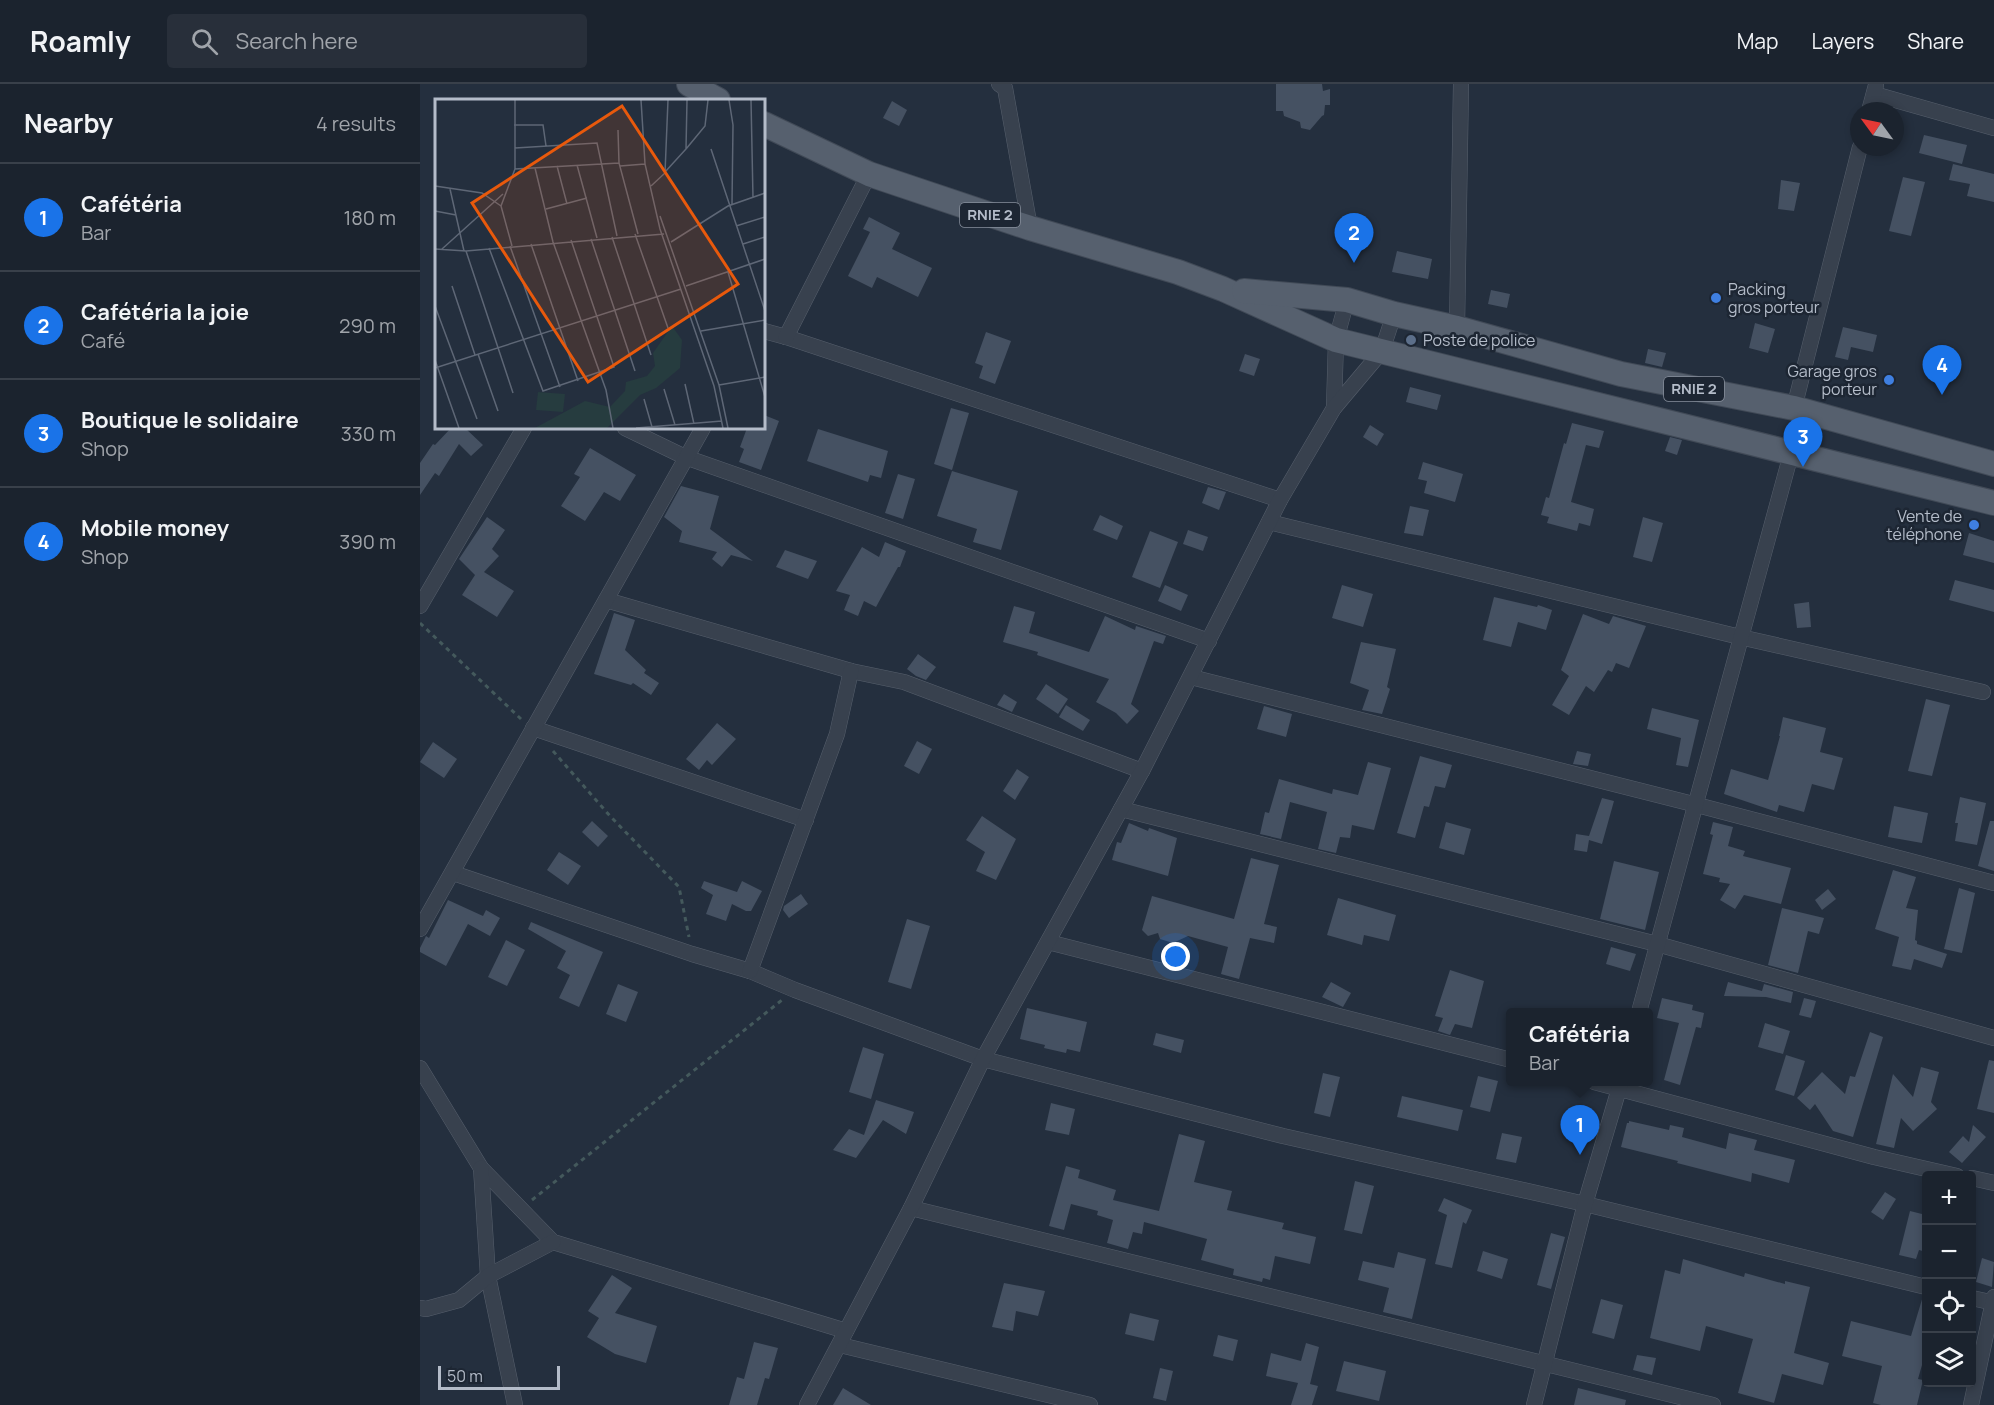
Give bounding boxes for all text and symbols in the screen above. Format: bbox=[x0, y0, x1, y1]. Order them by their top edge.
search box bbox=[167, 14, 587, 68]
text: Roamly bbox=[30, 22, 131, 60]
icon: search bbox=[188, 25, 221, 58]
text: Search here bbox=[236, 26, 358, 56]
text: Map bbox=[1737, 27, 1778, 55]
text: Layers bbox=[1811, 27, 1874, 55]
text: Share bbox=[1907, 27, 1964, 55]
inset map bbox=[435, 99, 765, 429]
north arrow bbox=[1850, 102, 1904, 156]
text: Nearby bbox=[24, 105, 113, 141]
text: 4 results bbox=[316, 110, 396, 137]
text: Cafétéria bbox=[81, 189, 182, 219]
road number: RNIE 2 bbox=[960, 203, 1020, 227]
text: 1 bbox=[39, 204, 48, 231]
text: 180 m bbox=[343, 204, 396, 231]
pin: 2 bbox=[1334, 214, 1374, 263]
text: Bar bbox=[81, 219, 112, 246]
place label: Packing gros porteur bbox=[1728, 278, 1820, 318]
marker: Packing gros porteur bbox=[1709, 291, 1723, 305]
text: Cafétéria la joie bbox=[81, 297, 249, 327]
text: 2 bbox=[38, 312, 49, 339]
text: 290 m bbox=[339, 312, 396, 339]
text: Café bbox=[81, 327, 125, 354]
place label: Poste de police bbox=[1423, 329, 1535, 351]
marker: Poste de police bbox=[1404, 333, 1418, 347]
pin: 4 bbox=[1922, 346, 1961, 395]
place label: Garage gros porteur bbox=[1788, 360, 1877, 400]
marker: Garage gros porteur bbox=[1882, 373, 1896, 387]
road number: RNIE 2 bbox=[1664, 377, 1724, 401]
text: Boutique le solidaire bbox=[81, 405, 299, 435]
pin: 3 bbox=[1784, 418, 1822, 467]
text: 3 bbox=[38, 420, 49, 447]
text: 330 m bbox=[341, 420, 396, 447]
text: Shop bbox=[81, 435, 129, 462]
place label: Vente de téléphone bbox=[1886, 505, 1962, 545]
text: Mobile money bbox=[81, 513, 229, 543]
marker: Vente de téléphone bbox=[1967, 518, 1981, 532]
text: 4 bbox=[37, 528, 50, 555]
text: 390 m bbox=[339, 528, 396, 555]
text: Shop bbox=[81, 543, 129, 570]
your location bbox=[1161, 942, 1190, 971]
popup bbox=[1506, 1008, 1653, 1086]
text: Cafétéria bbox=[1529, 1019, 1630, 1049]
text: Bar bbox=[1529, 1049, 1560, 1076]
pin: 1 bbox=[1560, 1106, 1600, 1155]
map controls bbox=[1922, 1171, 1976, 1387]
button: + bbox=[1922, 1171, 1976, 1225]
button: − bbox=[1922, 1225, 1976, 1279]
button: locate bbox=[1922, 1279, 1976, 1333]
button: layers bbox=[1922, 1333, 1976, 1387]
scale bar bbox=[438, 1363, 560, 1390]
text: 50 m bbox=[447, 1365, 483, 1387]

